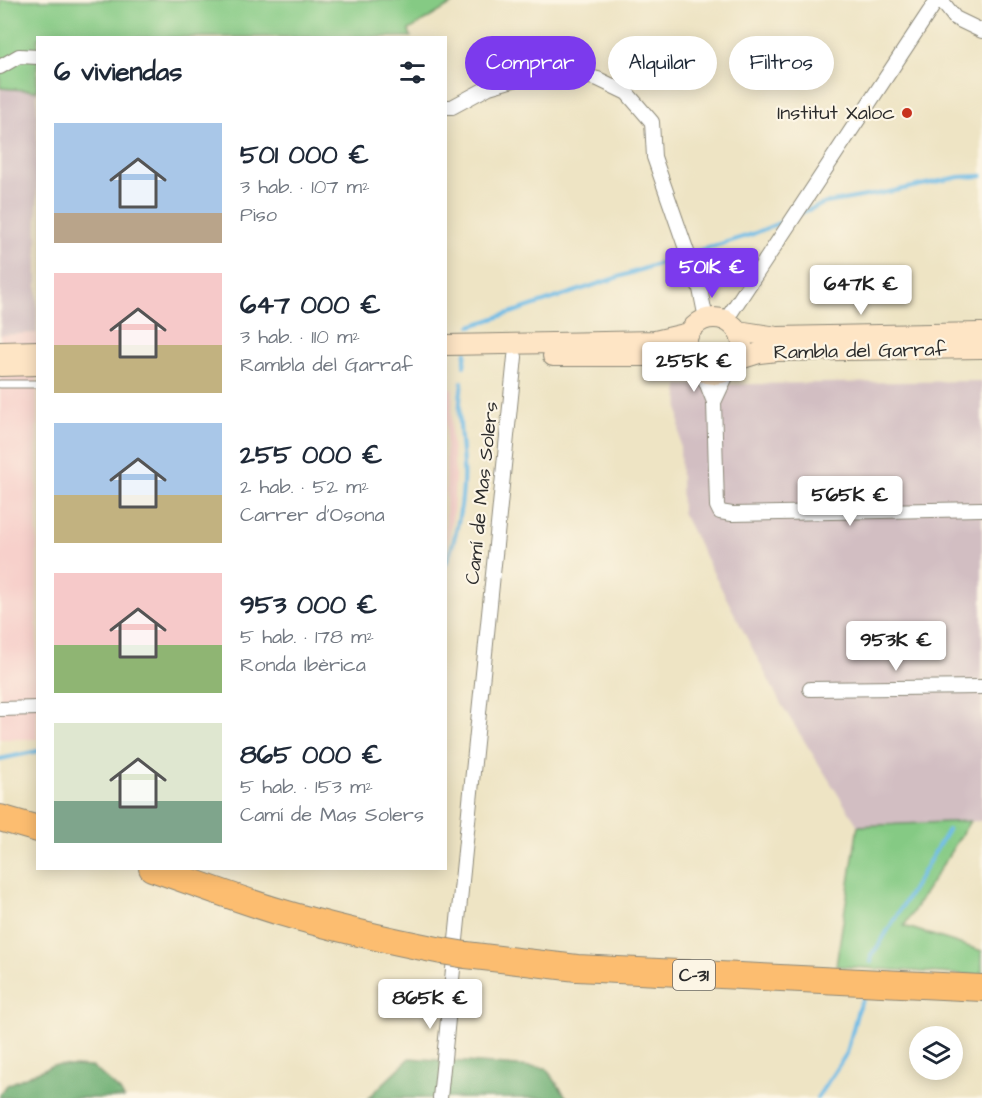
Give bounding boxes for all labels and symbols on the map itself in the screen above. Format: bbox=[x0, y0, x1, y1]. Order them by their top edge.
place label: Institut Xaloc bbox=[777, 99, 895, 127]
marker: Institut Xaloc bbox=[900, 106, 914, 120]
pin: 501K € bbox=[663, 248, 761, 299]
pin: 647K € bbox=[812, 265, 910, 316]
street label: Rambla del Garraf bbox=[773, 335, 947, 367]
pin: 255K € bbox=[645, 342, 743, 393]
street label: Camí de Mas Solers bbox=[458, 400, 506, 586]
pin: 565K € bbox=[801, 476, 899, 527]
pin: 953K € bbox=[847, 621, 945, 672]
road number: C-31 bbox=[673, 960, 715, 990]
pin: 865K € bbox=[381, 979, 479, 1030]

